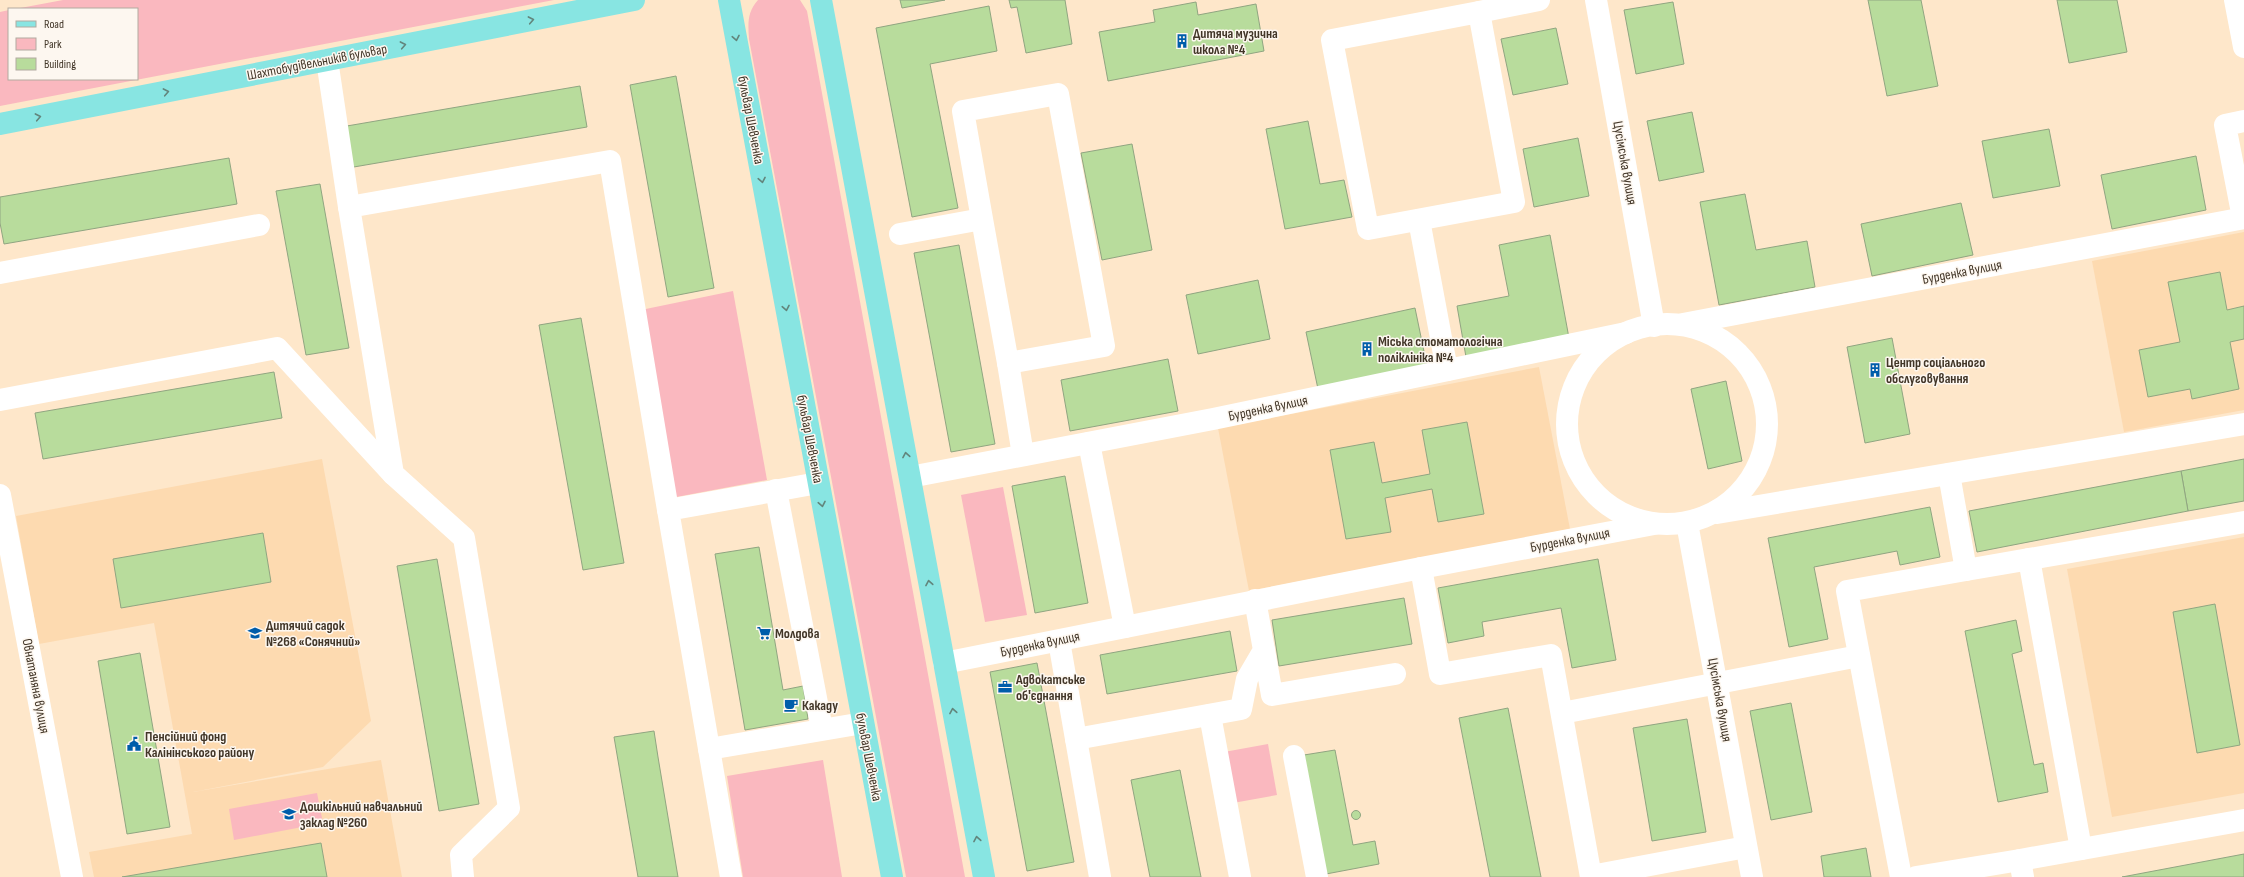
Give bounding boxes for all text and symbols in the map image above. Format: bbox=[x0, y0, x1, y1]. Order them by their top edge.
legend bbox=[8, 8, 138, 80]
text: Road bbox=[44, 17, 64, 32]
one-way arrow bbox=[528, 17, 534, 25]
place label: Дитяча музична школа №4 bbox=[1193, 25, 1278, 58]
building icon: Дитяча музична школа №4 bbox=[1174, 33, 1190, 49]
one-way arrow bbox=[731, 35, 740, 41]
text: Park bbox=[44, 37, 62, 52]
street label: Шахтобудівельників бульвар bbox=[246, 40, 389, 84]
one-way arrow bbox=[400, 42, 406, 50]
text: Building bbox=[44, 57, 76, 72]
street label: бульвар Шевченка bbox=[734, 74, 768, 166]
one-way arrow bbox=[163, 88, 169, 97]
one-way arrow bbox=[35, 113, 41, 122]
street label: Цусімська вулиця bbox=[1609, 120, 1641, 206]
one-way arrow bbox=[757, 177, 766, 183]
street label: Бурденка вулиця bbox=[1921, 256, 2003, 288]
one-way arrow bbox=[781, 305, 790, 311]
place label: Міська стоматологічна поліклініка №4 bbox=[1378, 333, 1503, 366]
building icon: Міська стоматологічна поліклініка №4 bbox=[1359, 341, 1375, 357]
place label: Центр соціального обслуговування bbox=[1886, 354, 1985, 387]
building icon: Центр соціального обслуговування bbox=[1867, 362, 1883, 378]
street label: Бурденка вулиця bbox=[1227, 391, 1309, 425]
street label: бульвар Шевченка bbox=[793, 393, 827, 485]
one-way arrow bbox=[902, 452, 910, 458]
one-way arrow bbox=[818, 501, 826, 508]
street label: Бурденка вулиця bbox=[1529, 524, 1611, 556]
one-way arrow bbox=[926, 580, 934, 586]
place label: Дитячий садок №268 «Сонячний» bbox=[266, 617, 360, 650]
school or university icon: Дитячий садок №268 «Сонячний» bbox=[247, 625, 263, 641]
supermarket icon: Молдова bbox=[756, 625, 772, 641]
place label: Молдова bbox=[775, 625, 820, 642]
street label: Бурденка вулиця bbox=[999, 627, 1081, 661]
street label: Овнатаняна вулиця bbox=[18, 637, 54, 735]
street label: Цусімська вулиця bbox=[1704, 657, 1736, 743]
place label: Адвокатське об'єднання bbox=[1015, 671, 1085, 704]
office icon: Адвокатське об'єднання bbox=[997, 679, 1013, 695]
cafe icon: Какаду bbox=[783, 697, 799, 713]
place label: Какаду bbox=[802, 697, 838, 714]
one-way arrow bbox=[949, 708, 958, 714]
street label: бульвар Шевченка bbox=[852, 711, 886, 803]
place label: Пенсійний фонд Калінінського району bbox=[145, 728, 254, 761]
public building icon: Пенсійний фонд Калінінського району bbox=[126, 736, 142, 752]
place label: Дошкільний навчальний заклад №260 bbox=[300, 798, 422, 831]
school or university icon: Дошкільний навчальний заклад №260 bbox=[281, 806, 297, 822]
one-way arrow bbox=[973, 836, 981, 842]

